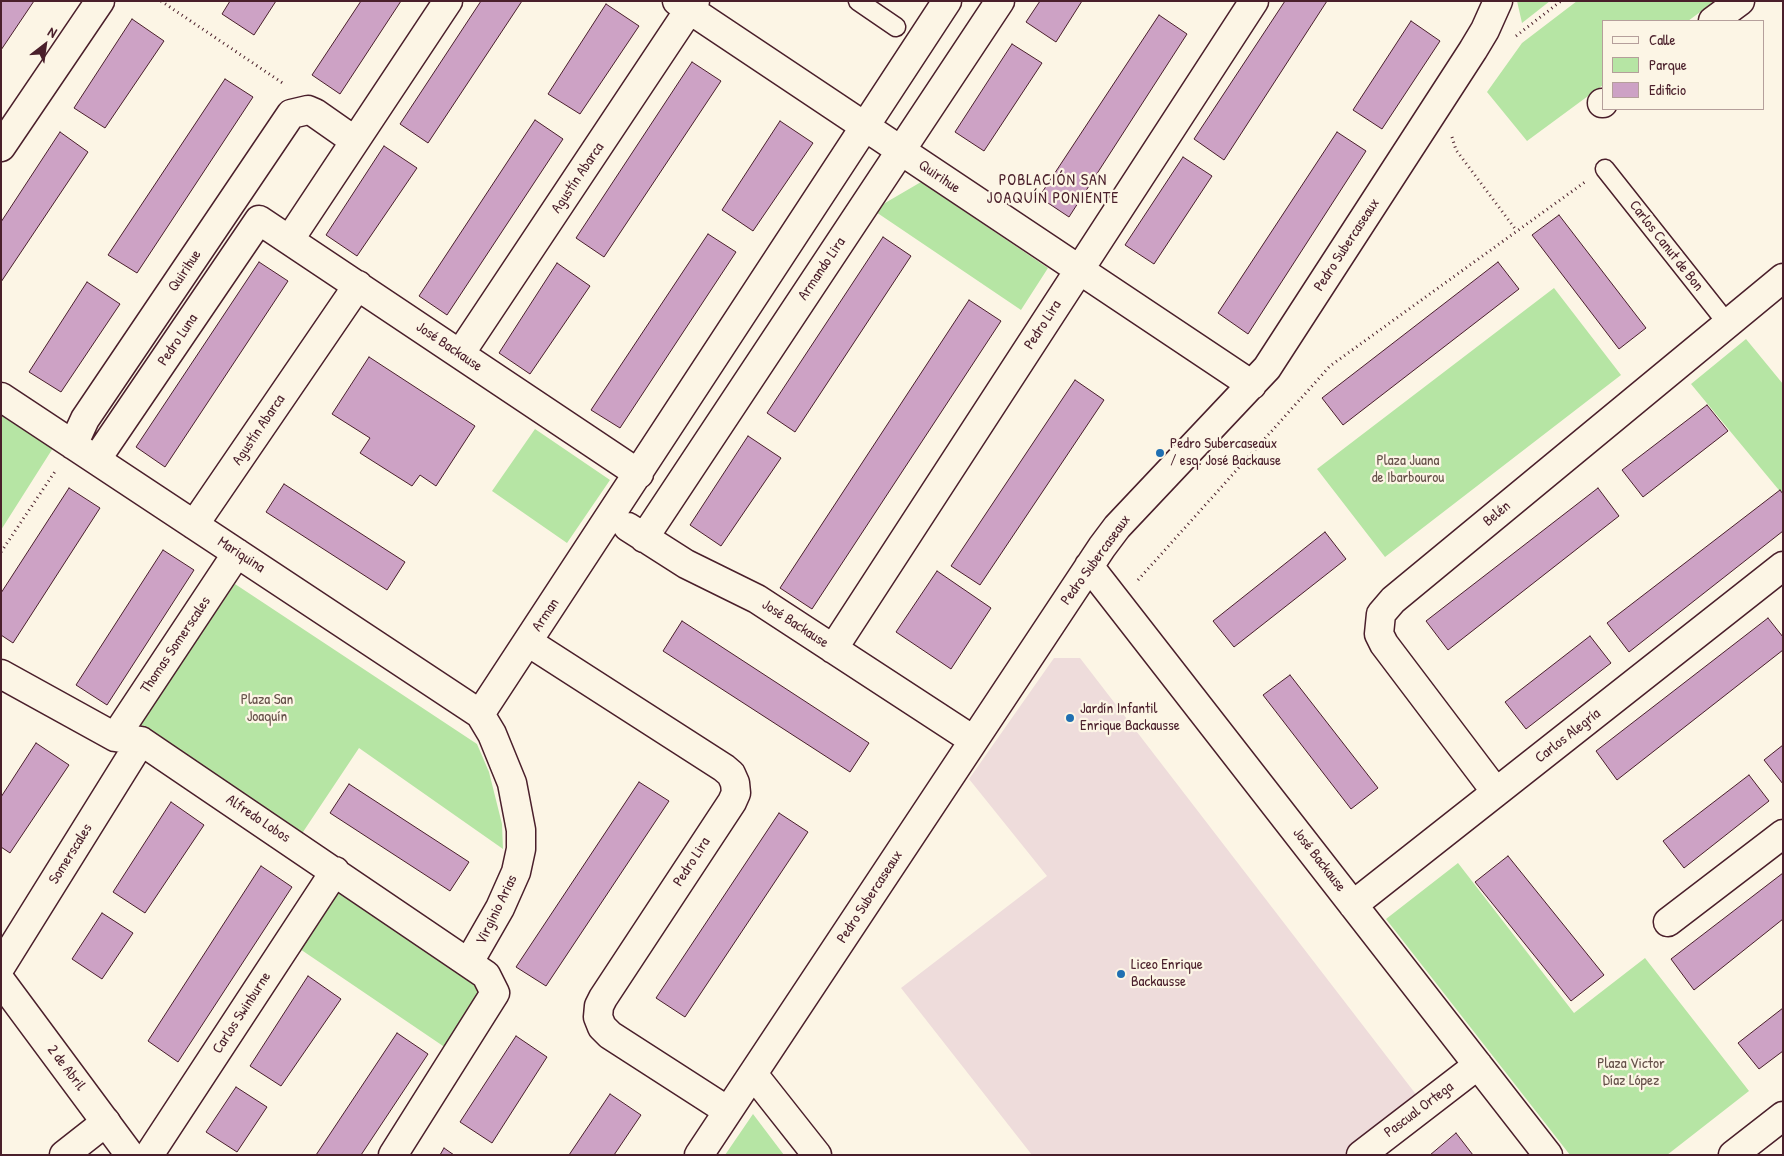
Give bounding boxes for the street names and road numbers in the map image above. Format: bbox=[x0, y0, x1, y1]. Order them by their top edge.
street label: Agustín Abarca bbox=[548, 139, 608, 217]
street label: Quirihue bbox=[915, 157, 963, 197]
street label: Pedro Subercaseaux bbox=[1310, 195, 1384, 295]
street label: Carlos Canut de Bon bbox=[1625, 197, 1707, 295]
street label: Armando Lira bbox=[794, 234, 850, 304]
street label: Quirihue bbox=[165, 247, 205, 295]
street label: Pedro Lira bbox=[1021, 297, 1065, 353]
street label: Pedro Luna bbox=[154, 311, 202, 369]
street label: José Backause bbox=[412, 318, 486, 376]
street label: Agustín Abarca bbox=[229, 391, 289, 469]
street label: Belén bbox=[1480, 497, 1514, 531]
street label: Pedro Subercaseaux bbox=[1057, 511, 1135, 609]
street label: Mariquina bbox=[214, 533, 268, 577]
street label: Thomas Somerscales bbox=[137, 593, 215, 697]
street label: Arman bbox=[528, 595, 564, 635]
street label: José Backause bbox=[758, 596, 832, 652]
street label: Carlos Alegría bbox=[1532, 705, 1604, 767]
street label: Alfredo Lobos bbox=[223, 791, 293, 847]
street label: Somerscales bbox=[45, 820, 97, 888]
street label: José Backause bbox=[1289, 825, 1349, 895]
street label: Pedro Lira bbox=[670, 834, 714, 890]
street label: Pedro Subercaseaux bbox=[833, 847, 907, 947]
street label: Virginio Arias bbox=[472, 872, 522, 948]
street label: Carlos Swinburne bbox=[209, 969, 275, 1057]
street label: 2 de Abril bbox=[43, 1042, 89, 1094]
street label: Pascual Ortega bbox=[1381, 1078, 1457, 1142]

